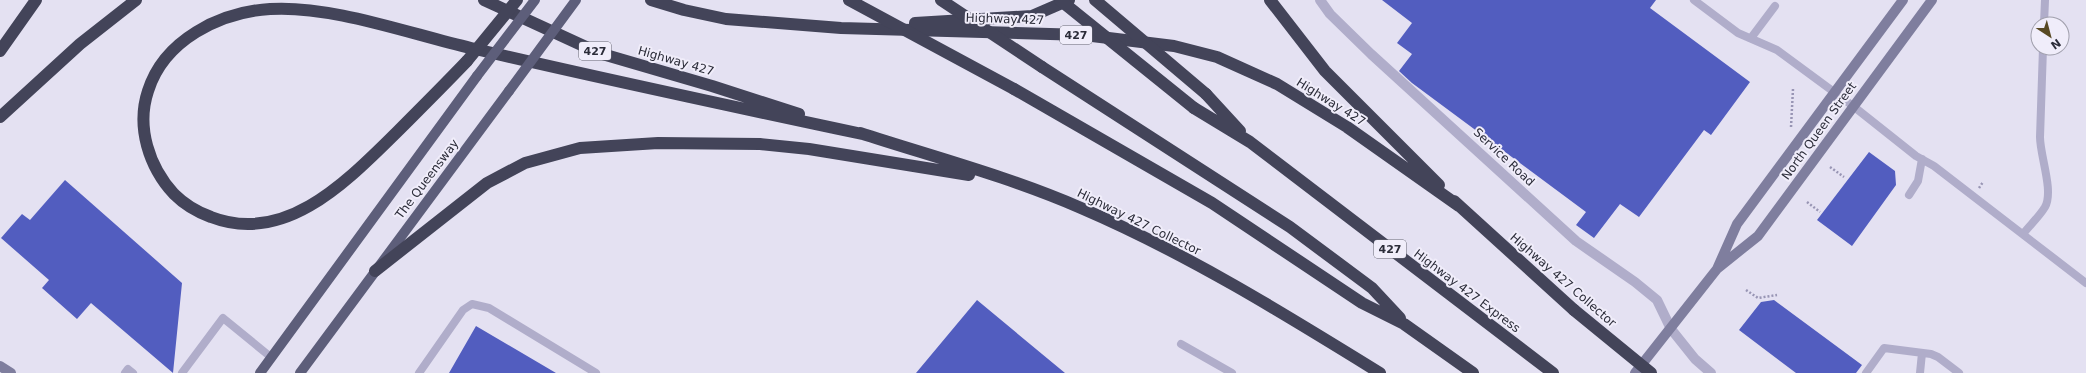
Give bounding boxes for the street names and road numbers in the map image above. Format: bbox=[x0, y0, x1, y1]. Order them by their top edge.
street label: Highway 427 bbox=[965, 11, 1045, 27]
road number: 427 bbox=[1060, 26, 1092, 44]
road number: 427 bbox=[579, 42, 611, 60]
street label: Highway 427 bbox=[636, 43, 716, 79]
street label: Highway 427 bbox=[1294, 75, 1368, 129]
street label: North Queen Street bbox=[1779, 79, 1859, 182]
street label: Service Road bbox=[1471, 125, 1537, 189]
street label: The Queensway bbox=[392, 136, 462, 222]
street label: Highway 427 Collector bbox=[1075, 186, 1203, 258]
street label: Highway 427 Collector bbox=[1507, 230, 1619, 330]
road number: 427 bbox=[1374, 240, 1406, 258]
street label: Highway 427 Express bbox=[1411, 247, 1523, 335]

